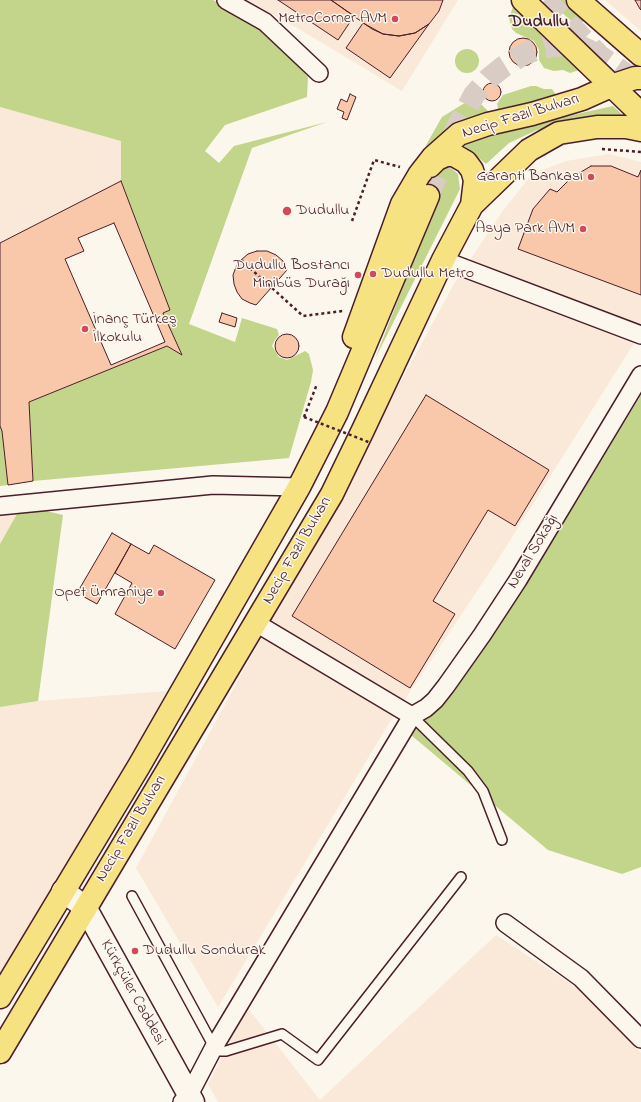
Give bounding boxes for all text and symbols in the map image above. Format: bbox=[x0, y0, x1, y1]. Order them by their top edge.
place label: MetroCorner AVM bbox=[278, 9, 387, 29]
district label: Dudullu bbox=[509, 12, 569, 34]
marker: MetroCorner AVM bbox=[390, 14, 400, 24]
street label: Necip Fazıl Bulvarı bbox=[460, 90, 582, 144]
place label: Garanti Bankası bbox=[477, 167, 583, 187]
marker: Garanti Bankası bbox=[586, 172, 596, 182]
place label: Dudullu bbox=[296, 201, 349, 221]
marker: Dudullu bbox=[281, 205, 293, 217]
place label: Asya Park AVM bbox=[475, 219, 575, 239]
marker: Asya Park AVM bbox=[578, 224, 588, 234]
place label: Dudullu Bostancı Minibüs Durağı bbox=[233, 256, 350, 294]
place label: Dudullu Metro bbox=[381, 264, 474, 284]
marker: Dudullu Metro bbox=[368, 269, 378, 279]
marker: Dudullu Bostancı Minibüs Durağı bbox=[353, 270, 363, 280]
place label: İnanç Türkeş İlkokulu bbox=[93, 310, 177, 348]
marker: İnanç Türkeş İlkokulu bbox=[80, 324, 90, 334]
street label: Necip Fazıl Bulvarı bbox=[259, 494, 337, 608]
street label: Neval Sokağı bbox=[504, 511, 564, 593]
place label: Opet Ümraniye bbox=[54, 583, 153, 603]
marker: Opet Ümraniye bbox=[156, 588, 166, 598]
street label: Necip Fazıl Bulvarı bbox=[93, 772, 171, 886]
street label: Kürkçüler Caddesi bbox=[95, 937, 169, 1049]
place label: Dudullu Sondurak bbox=[143, 941, 266, 961]
marker: Dudullu Sondurak bbox=[130, 946, 140, 956]

